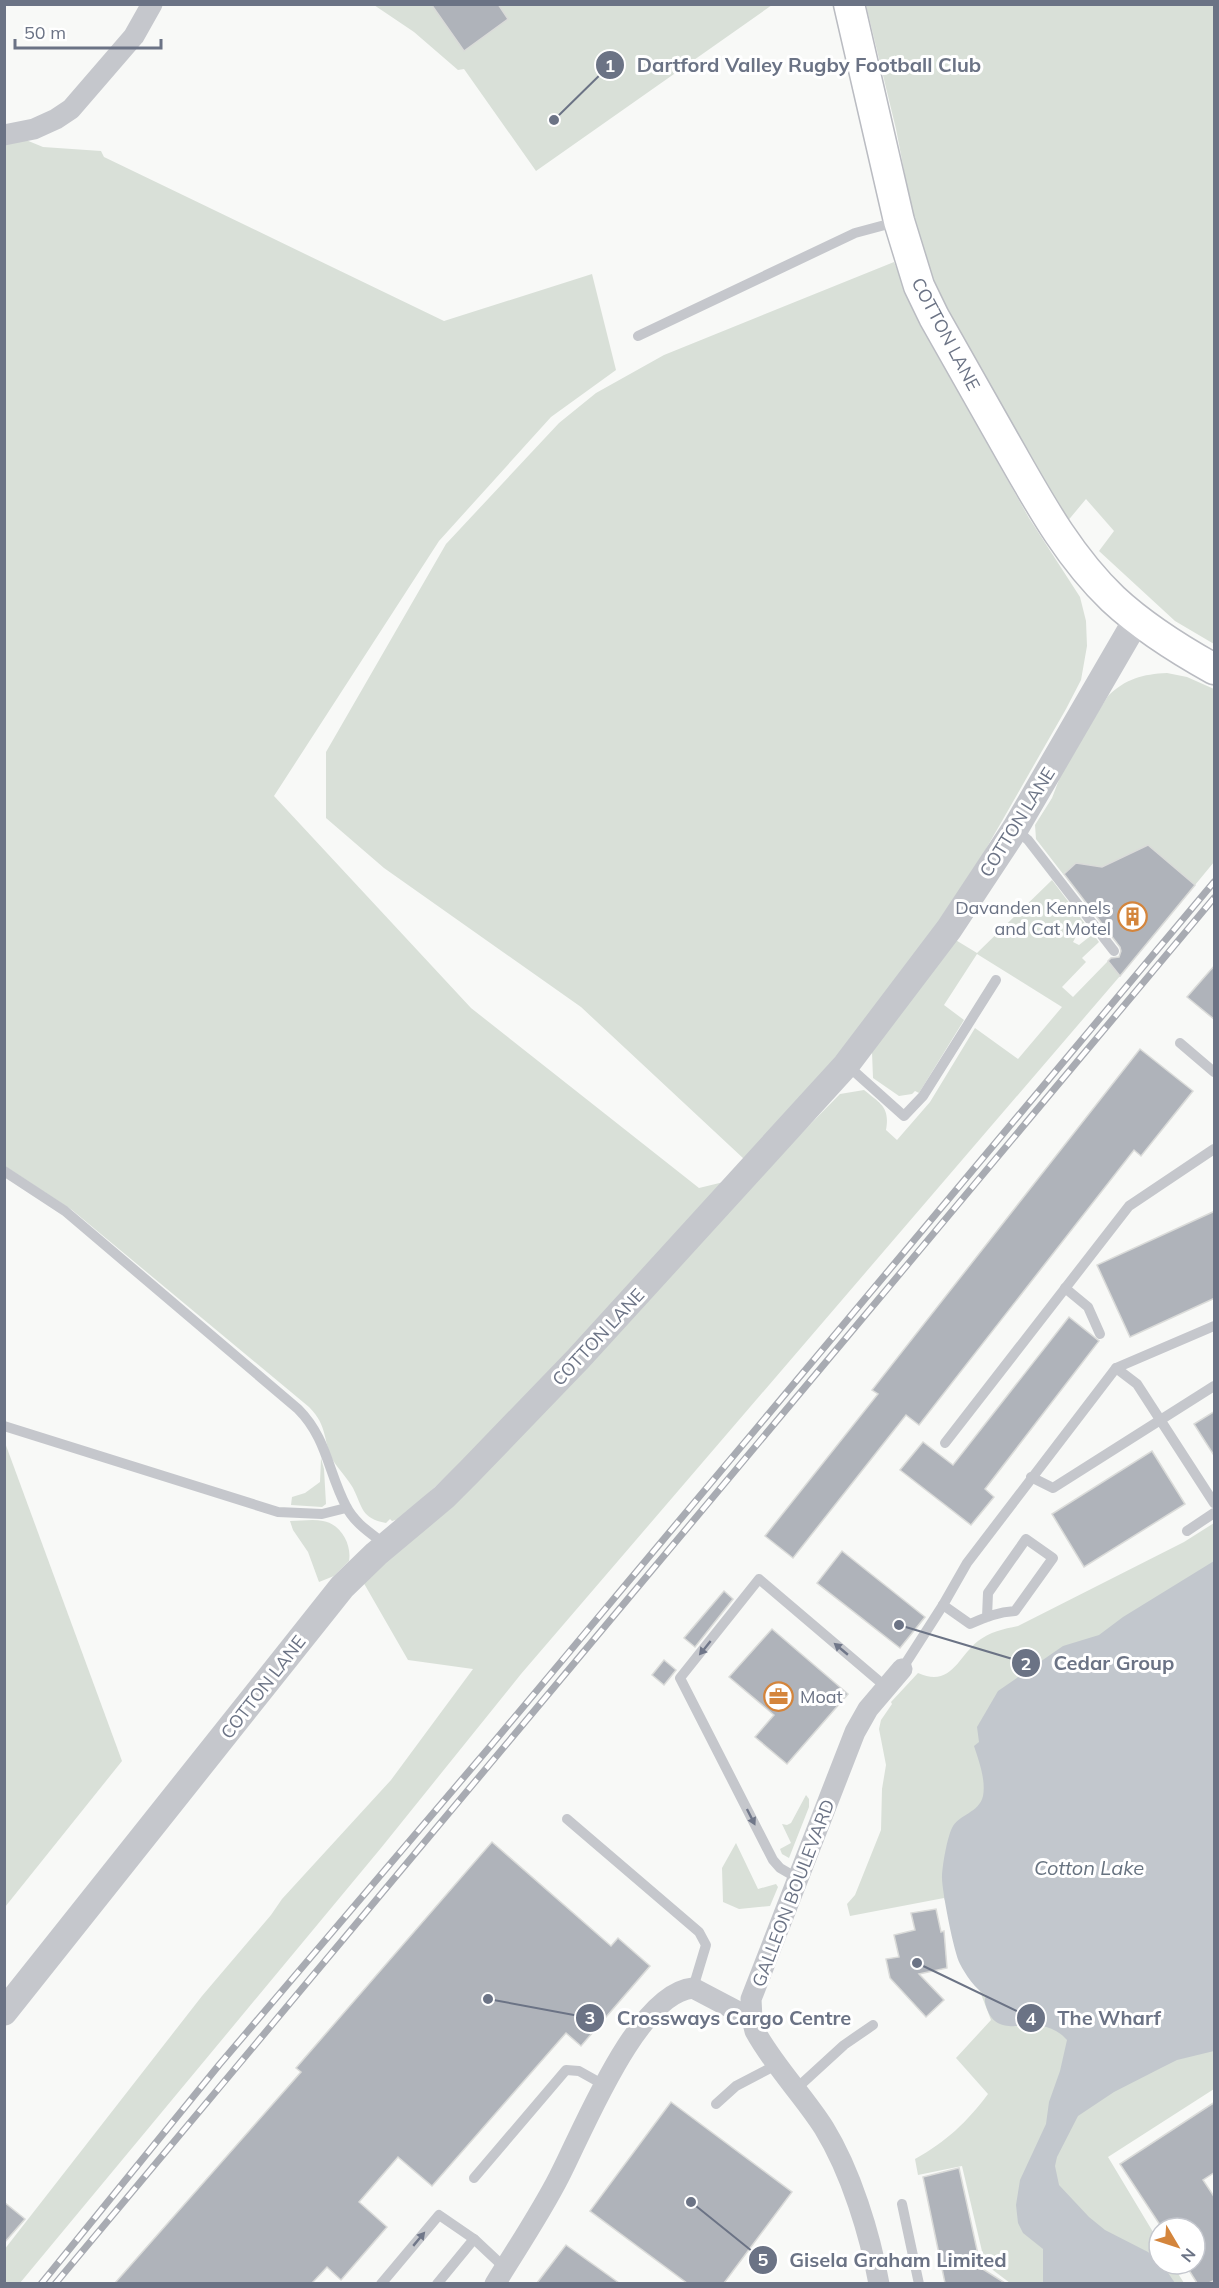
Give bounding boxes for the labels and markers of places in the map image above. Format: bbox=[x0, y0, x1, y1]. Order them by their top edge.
callout: Dartford Valley Rugby Football Club bbox=[595, 46, 994, 84]
place label: Davanden Kennels and Cat Motel bbox=[955, 896, 1111, 940]
building icon: Davanden Kennels and Cat Motel bbox=[1116, 901, 1148, 933]
callout: Cedar Group bbox=[1011, 1644, 1186, 1682]
office icon: Moat bbox=[763, 1680, 795, 1712]
place label: Moat bbox=[800, 1685, 843, 1708]
callout: Crossways Cargo Centre bbox=[575, 1999, 864, 2037]
callout: The Wharf bbox=[1016, 1999, 1173, 2037]
callout: Gisela Graham Limited bbox=[748, 2241, 1019, 2279]

